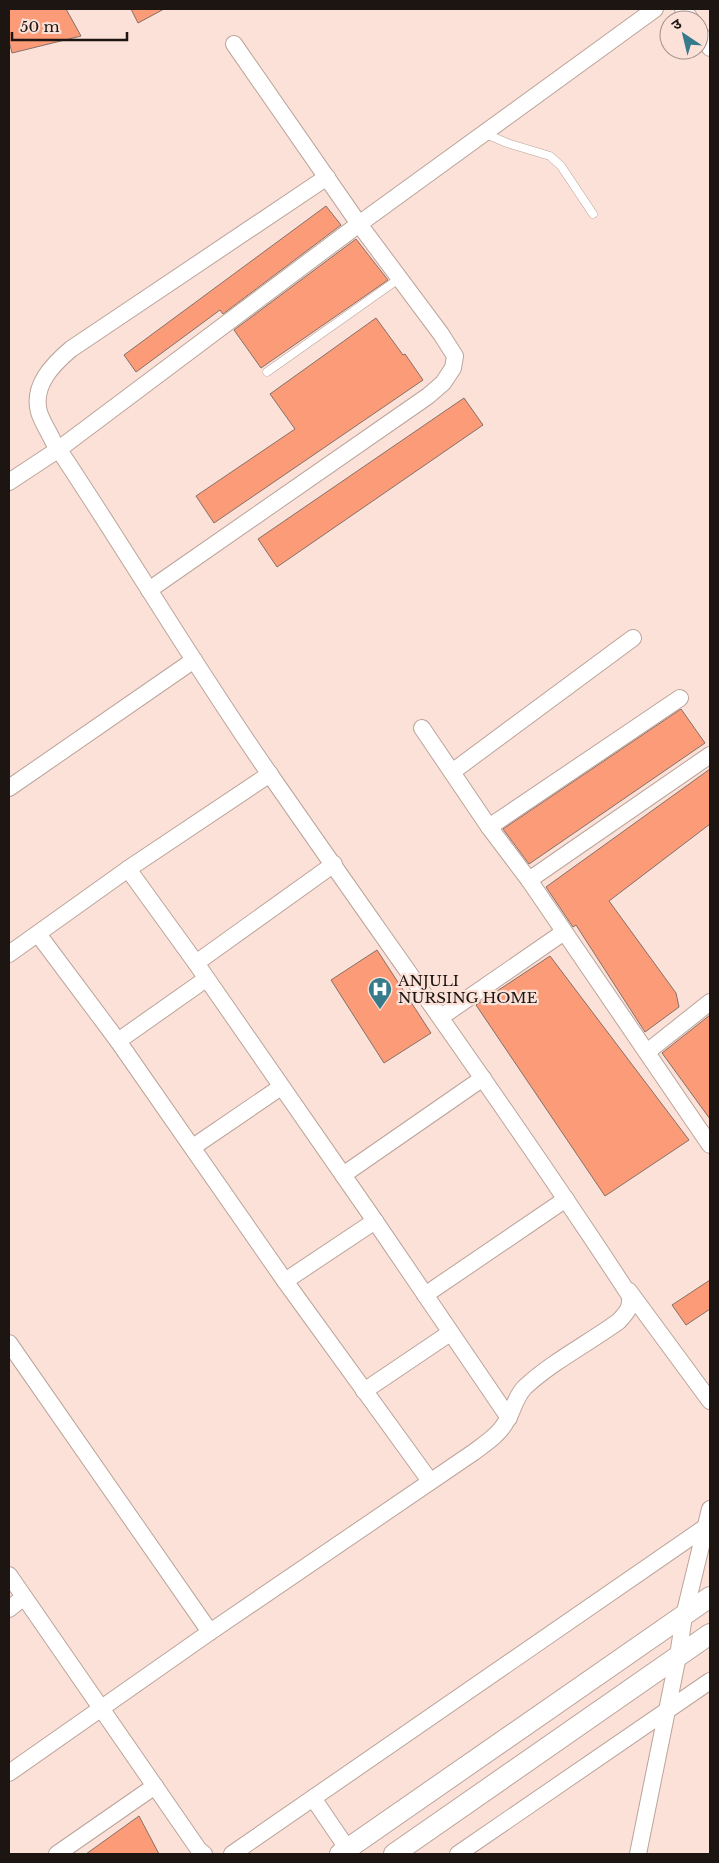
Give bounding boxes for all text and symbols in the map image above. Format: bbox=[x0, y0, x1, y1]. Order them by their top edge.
scale bar bbox=[12, 10, 128, 42]
north arrow bbox=[659, 10, 709, 60]
text: उ bbox=[668, 14, 686, 34]
text: 50 m bbox=[20, 17, 60, 36]
place label: ANJULI NURSING HOME bbox=[397, 971, 538, 1007]
hospital icon: ANJULI NURSING HOME bbox=[367, 976, 393, 1010]

